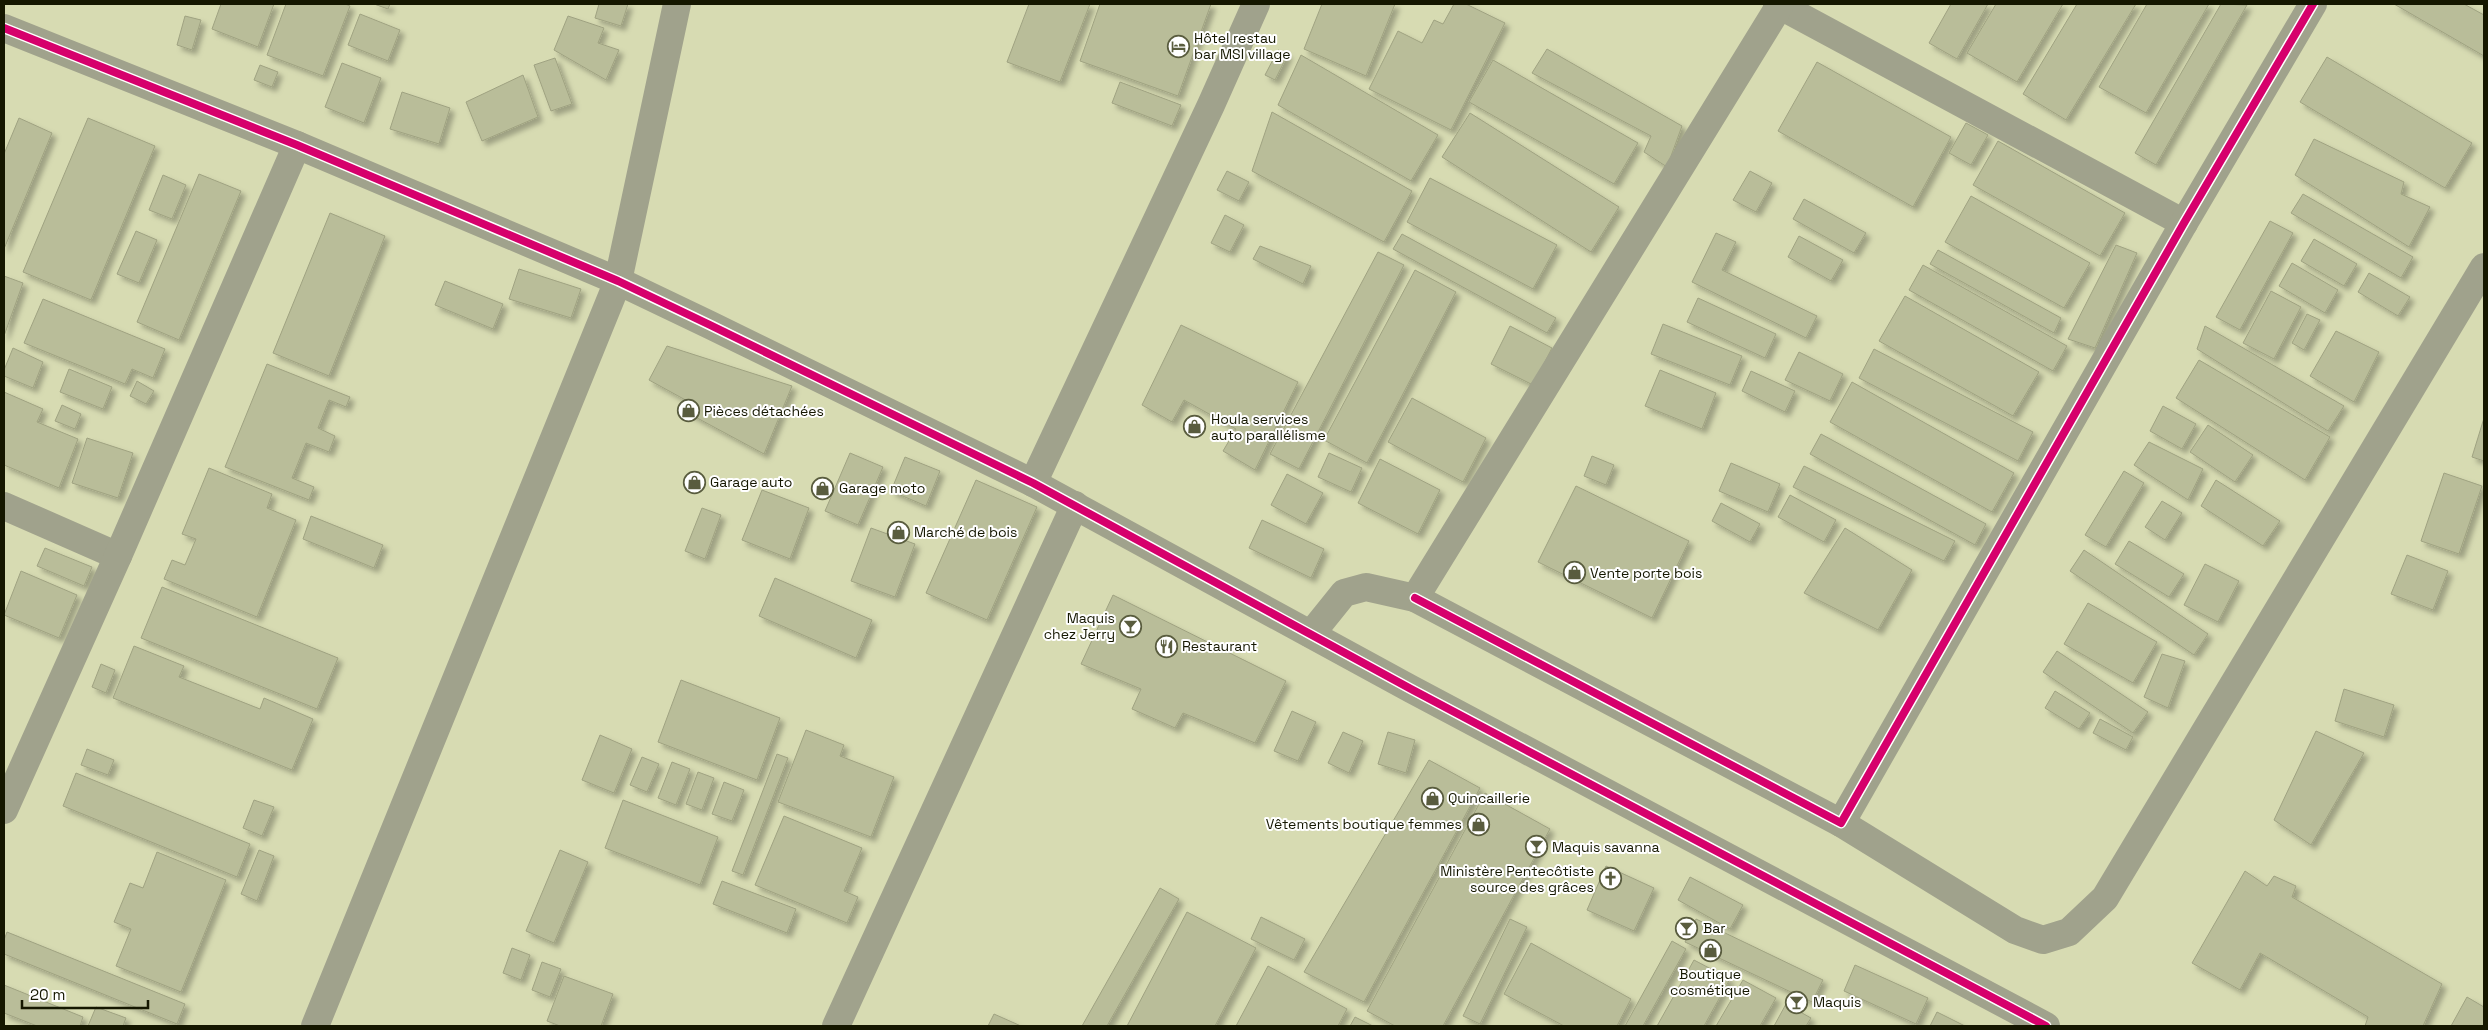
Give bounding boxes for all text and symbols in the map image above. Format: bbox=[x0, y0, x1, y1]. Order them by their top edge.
place label: Hôtel restau bar MSI village bbox=[1194, 29, 1291, 63]
hotel icon: Hôtel restau bar MSI village bbox=[1166, 34, 1190, 58]
shop icon: Pièces détachées bbox=[676, 399, 700, 423]
place label: Pièces détachées bbox=[704, 402, 824, 420]
place label: Houla services auto parallélisme bbox=[1211, 410, 1326, 444]
shop icon: Houla services auto parallélisme bbox=[1183, 415, 1207, 439]
shop icon: Garage auto bbox=[682, 470, 706, 494]
place label: Garage auto bbox=[710, 473, 792, 491]
shop icon: Garage moto bbox=[811, 476, 835, 500]
place label: Garage moto bbox=[839, 479, 925, 497]
shop icon: Marché de bois bbox=[886, 520, 910, 544]
place label: Marché de bois bbox=[914, 523, 1017, 541]
shop icon: Vente porte bois bbox=[1562, 561, 1586, 585]
place label: Vente porte bois bbox=[1590, 564, 1702, 582]
place label: Maquis chez Jerry bbox=[1044, 609, 1115, 643]
bar icon: Maquis chez Jerry bbox=[1119, 614, 1143, 638]
restaurant icon: Restaurant bbox=[1154, 634, 1178, 658]
place label: Restaurant bbox=[1182, 637, 1257, 655]
shop icon: Quincaillerie bbox=[1420, 786, 1444, 810]
place label: Quincaillerie bbox=[1448, 789, 1530, 807]
shop icon: Vêtements boutique femmes bbox=[1466, 812, 1490, 836]
place label: Vêtements boutique femmes bbox=[1266, 815, 1462, 833]
bar icon: Maquis savanna bbox=[1524, 835, 1548, 859]
place label: Maquis savanna bbox=[1552, 838, 1660, 856]
place label: Ministère Pentecôtiste source des grâces bbox=[1440, 862, 1594, 896]
church icon: Ministère Pentecôtiste source des grâces bbox=[1598, 867, 1622, 891]
bar icon: Bar bbox=[1675, 916, 1699, 940]
place label: Bar bbox=[1703, 919, 1726, 937]
shop icon: Boutique cosmétique bbox=[1698, 939, 1722, 963]
place label: Boutique cosmétique bbox=[1670, 965, 1750, 999]
scale bar bbox=[22, 978, 149, 1010]
text: 20 m bbox=[30, 985, 65, 1004]
bar icon: Maquis bbox=[1785, 990, 1809, 1014]
place label: Maquis bbox=[1813, 993, 1861, 1011]

